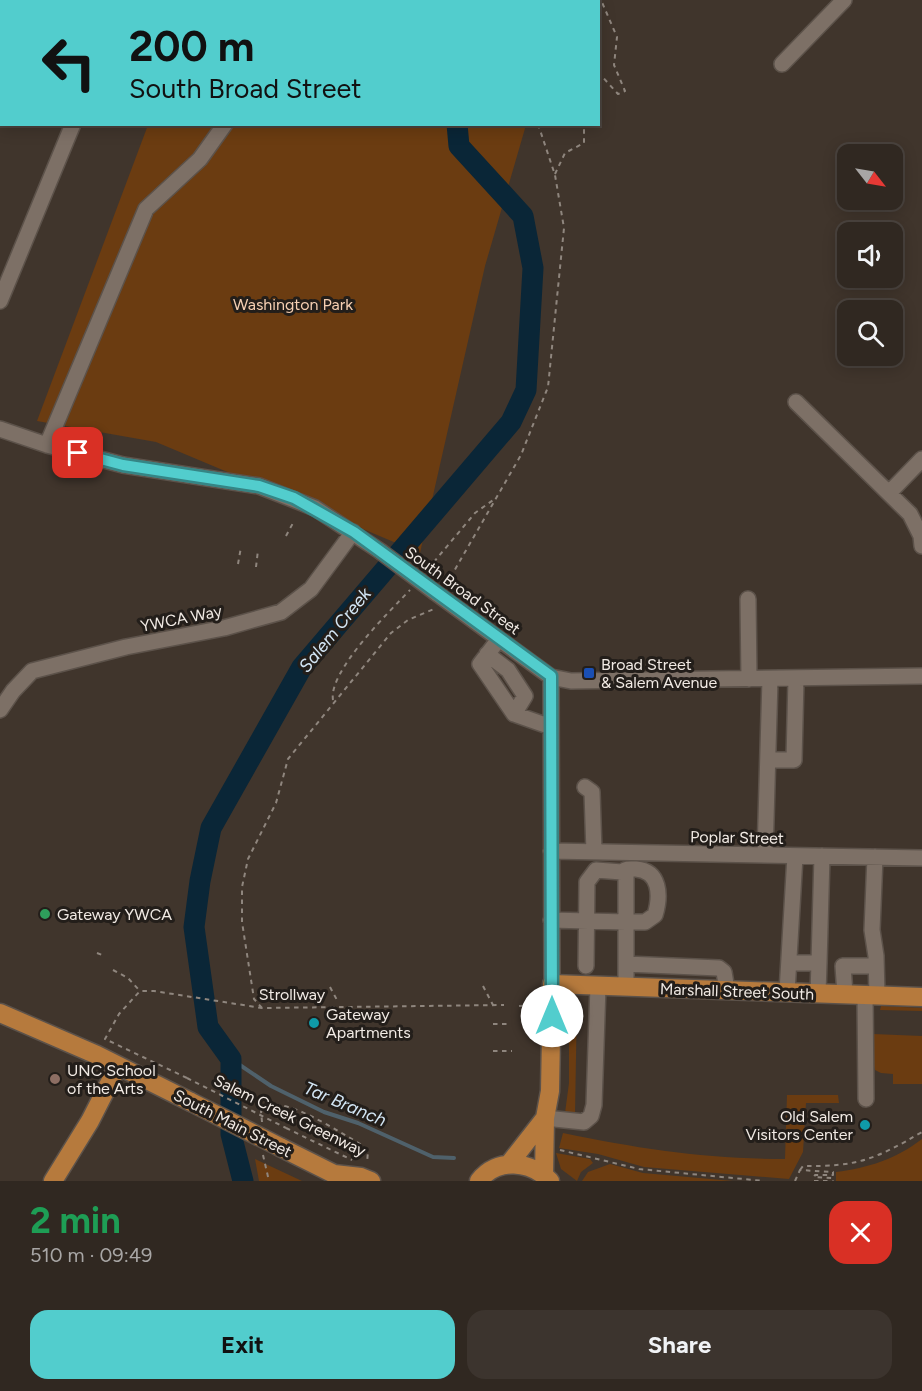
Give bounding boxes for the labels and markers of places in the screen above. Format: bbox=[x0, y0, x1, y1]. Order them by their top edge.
pin bbox=[52, 427, 103, 478]
place label: Broad Street & Salem Avenue bbox=[601, 655, 717, 692]
marker: Broad Street & Salem Avenue bbox=[582, 666, 596, 680]
place label: Gateway YWCA bbox=[57, 905, 172, 924]
marker: Gateway YWCA bbox=[38, 907, 52, 921]
place label: Gateway Apartments bbox=[326, 1005, 411, 1042]
marker: Gateway Apartments bbox=[307, 1016, 321, 1030]
place label: UNC School of the Arts bbox=[67, 1061, 156, 1098]
marker: UNC School of the Arts bbox=[48, 1072, 62, 1086]
place label: Old Salem Visitors Center bbox=[746, 1107, 854, 1144]
marker: Old Salem Visitors Center bbox=[858, 1118, 872, 1132]

